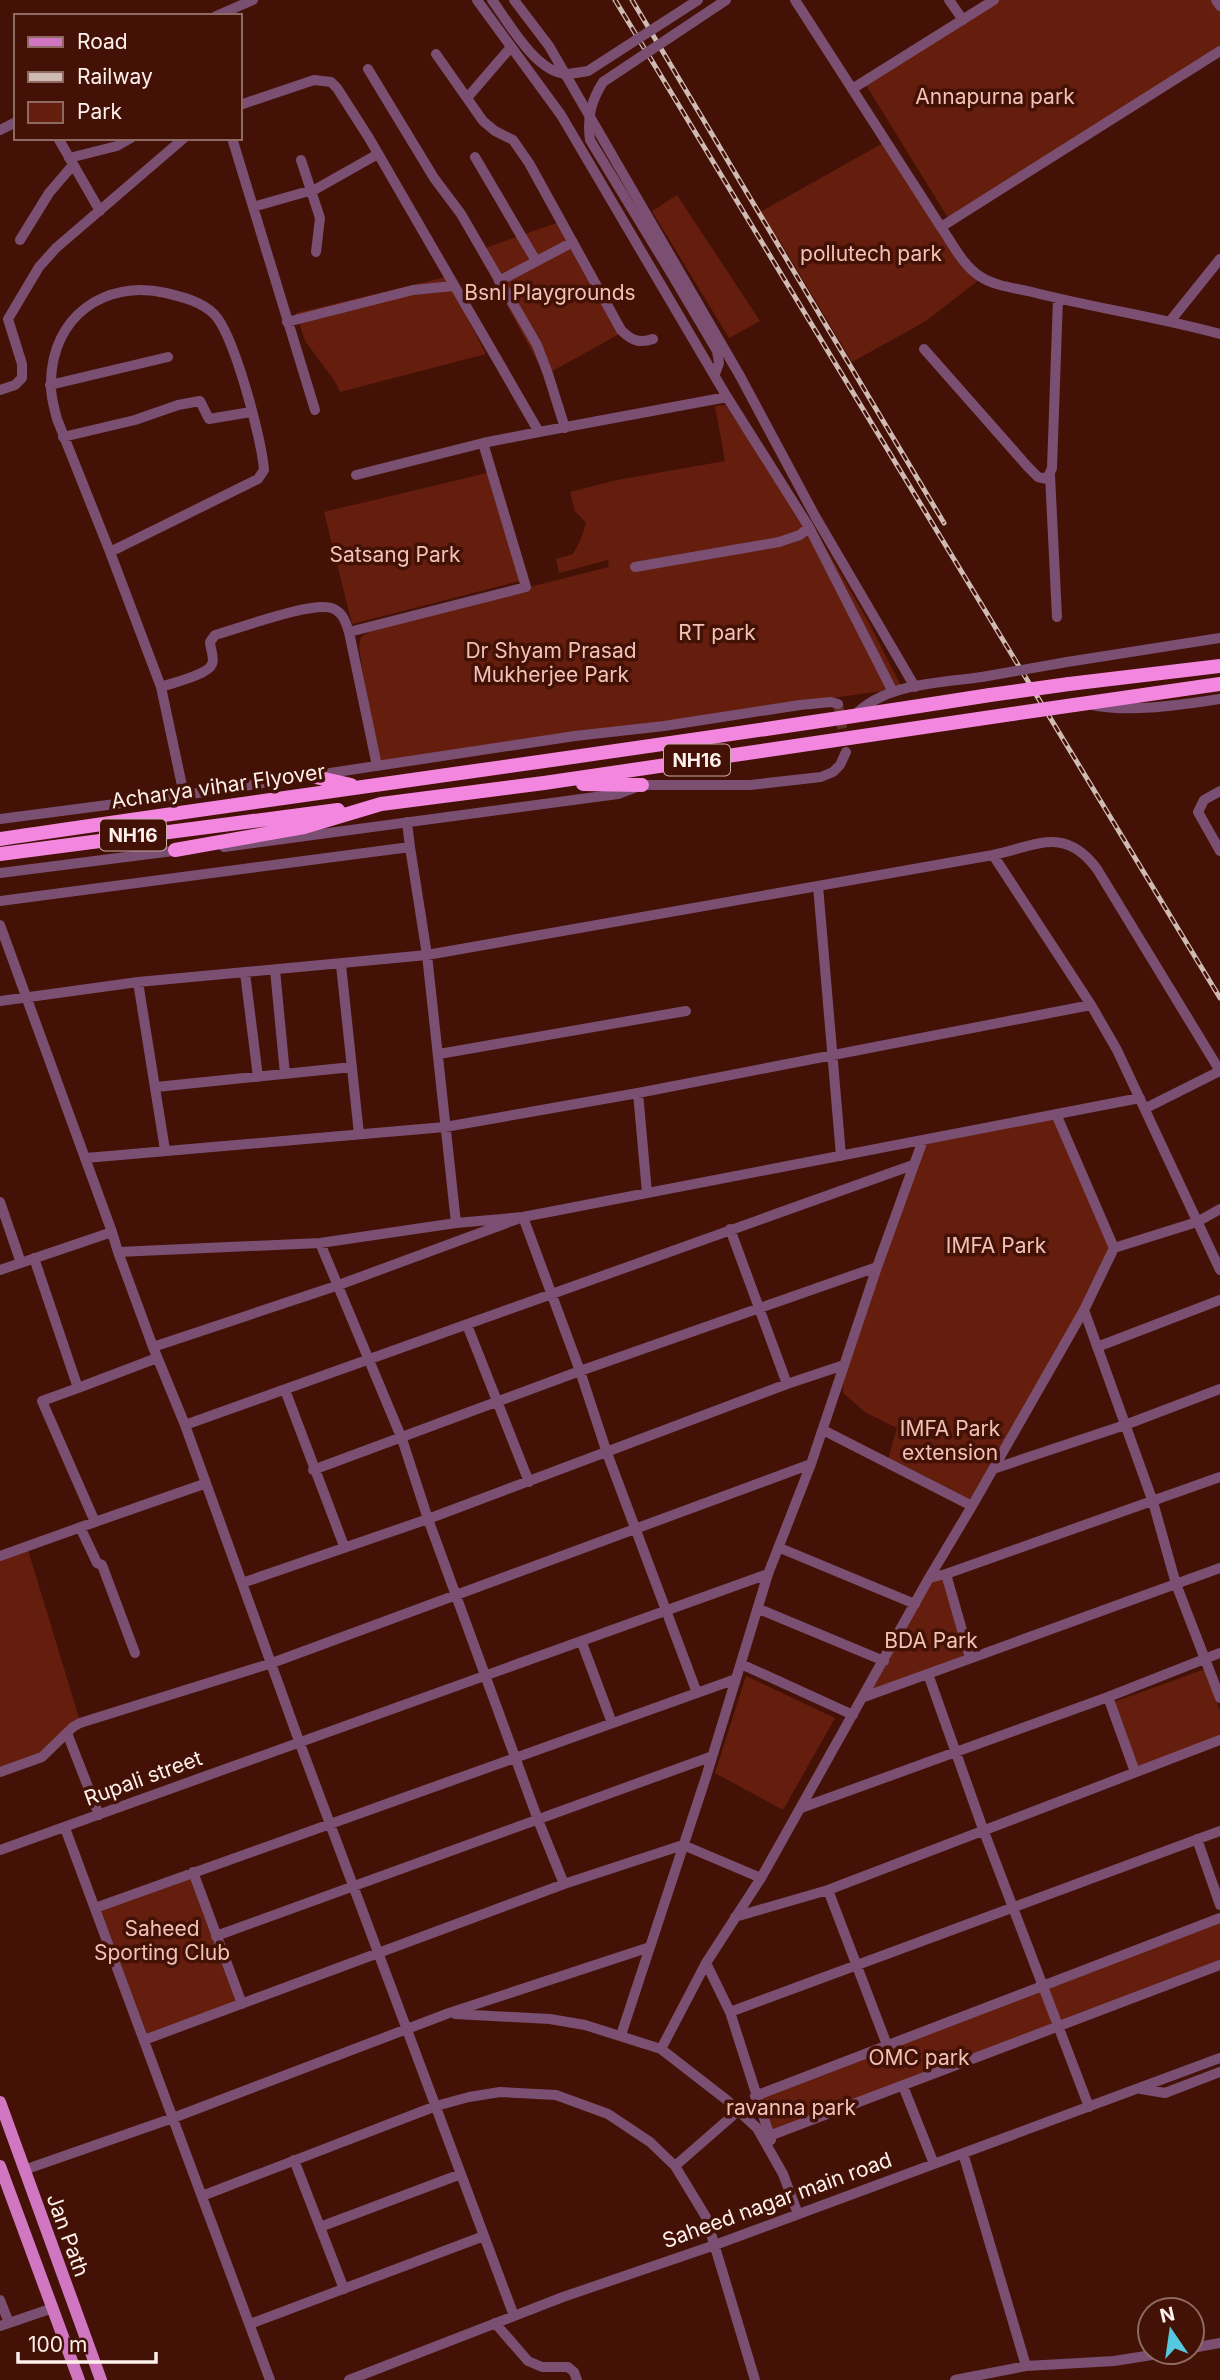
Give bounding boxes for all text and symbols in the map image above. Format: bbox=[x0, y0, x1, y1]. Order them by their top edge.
legend bbox=[14, 14, 242, 140]
text: Road bbox=[77, 29, 128, 54]
text: Railway bbox=[77, 64, 153, 89]
park label: Annapurna park bbox=[915, 84, 1075, 109]
text: Park bbox=[77, 99, 122, 124]
park label: pollutech park bbox=[800, 241, 942, 266]
park label: Bsnl Playgrounds bbox=[464, 280, 636, 305]
park label: Satsang Park bbox=[330, 542, 461, 567]
park label: RT park bbox=[678, 620, 756, 645]
park label: Dr Shyam Prasad Mukherjee Park bbox=[465, 638, 637, 687]
road number: NH16 bbox=[664, 744, 730, 776]
street label: Acharya vihar Flyover bbox=[109, 759, 327, 813]
road number: NH16 bbox=[100, 820, 166, 850]
park label: IMFA Park bbox=[946, 1233, 1047, 1258]
park label: IMFA Park extension bbox=[900, 1416, 1001, 1465]
park label: BDA Park bbox=[884, 1628, 978, 1653]
street label: Rupali street bbox=[81, 1745, 206, 1811]
park label: Saheed Sporting Club bbox=[94, 1916, 230, 1965]
park label: OMC park bbox=[869, 2045, 970, 2070]
park label: ravanna park bbox=[726, 2095, 856, 2120]
street label: Saheed nagar main road bbox=[659, 2147, 895, 2253]
street label: Jan Path bbox=[41, 2190, 95, 2280]
north arrow bbox=[1136, 2296, 1206, 2366]
text: N bbox=[1158, 2302, 1177, 2328]
scale bar bbox=[18, 2320, 156, 2364]
text: 100 m bbox=[28, 2332, 87, 2357]

